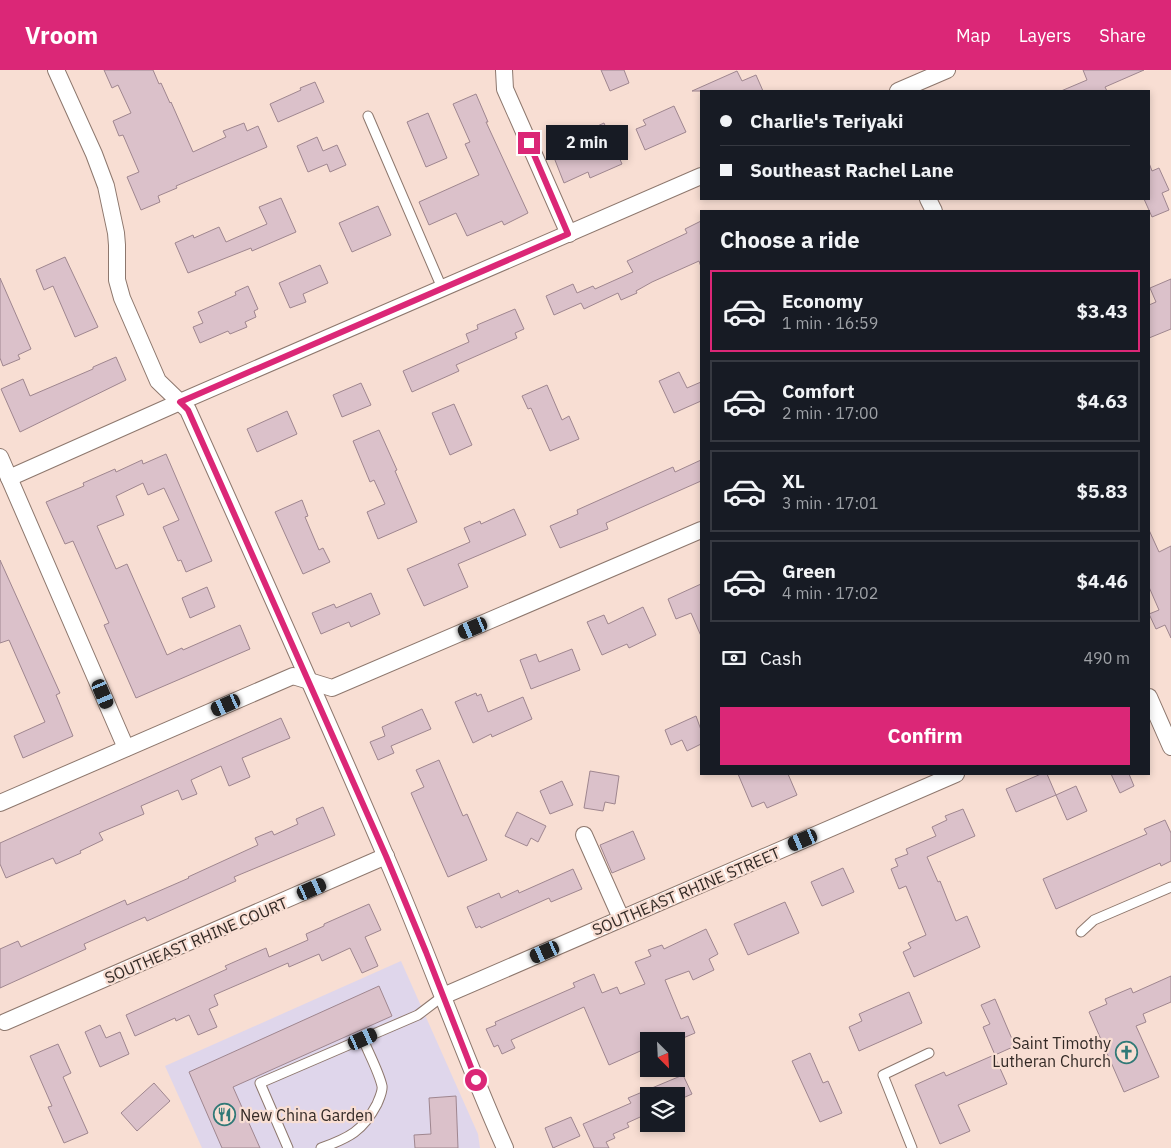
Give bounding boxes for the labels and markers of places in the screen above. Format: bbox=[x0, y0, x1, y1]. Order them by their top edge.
place label: Saint Timothy Lutheran Church bbox=[992, 1033, 1111, 1071]
church icon: Saint Timothy Lutheran Church bbox=[1115, 1040, 1139, 1064]
restaurant icon: New China Garden bbox=[212, 1103, 236, 1127]
place label: New China Garden bbox=[240, 1105, 373, 1125]

